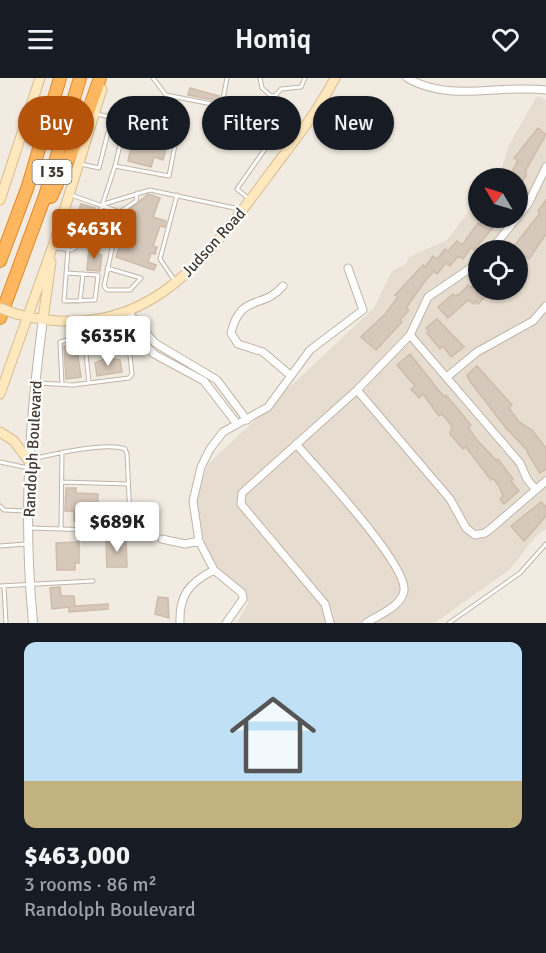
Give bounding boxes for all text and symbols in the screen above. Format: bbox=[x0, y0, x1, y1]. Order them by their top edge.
icon: menu bbox=[24, 23, 57, 56]
text: Homiq bbox=[235, 23, 311, 56]
icon: heart bbox=[489, 23, 522, 56]
chip: Buy bbox=[18, 96, 94, 150]
chip: Rent bbox=[106, 96, 190, 150]
chip: Filters bbox=[202, 96, 301, 150]
chip: New bbox=[313, 96, 394, 150]
road number: I 35 bbox=[32, 160, 72, 184]
north arrow bbox=[468, 168, 528, 228]
map controls bbox=[468, 168, 528, 300]
street label: Judson Road bbox=[177, 204, 250, 281]
pin: $463K bbox=[52, 209, 136, 260]
text: $463K bbox=[66, 216, 122, 241]
button: locate bbox=[468, 240, 528, 300]
pin: $635K bbox=[66, 316, 150, 367]
text: $635K bbox=[80, 323, 136, 348]
street label: Randolph Boulevard bbox=[19, 380, 47, 518]
pin: $689K bbox=[75, 502, 159, 553]
text: $689K bbox=[89, 509, 145, 534]
icon: home bbox=[219, 681, 327, 789]
text: $463,000 bbox=[24, 840, 130, 872]
text: 3 rooms · 86 m² bbox=[24, 872, 157, 897]
text: Randolph Boulevard bbox=[24, 897, 196, 922]

